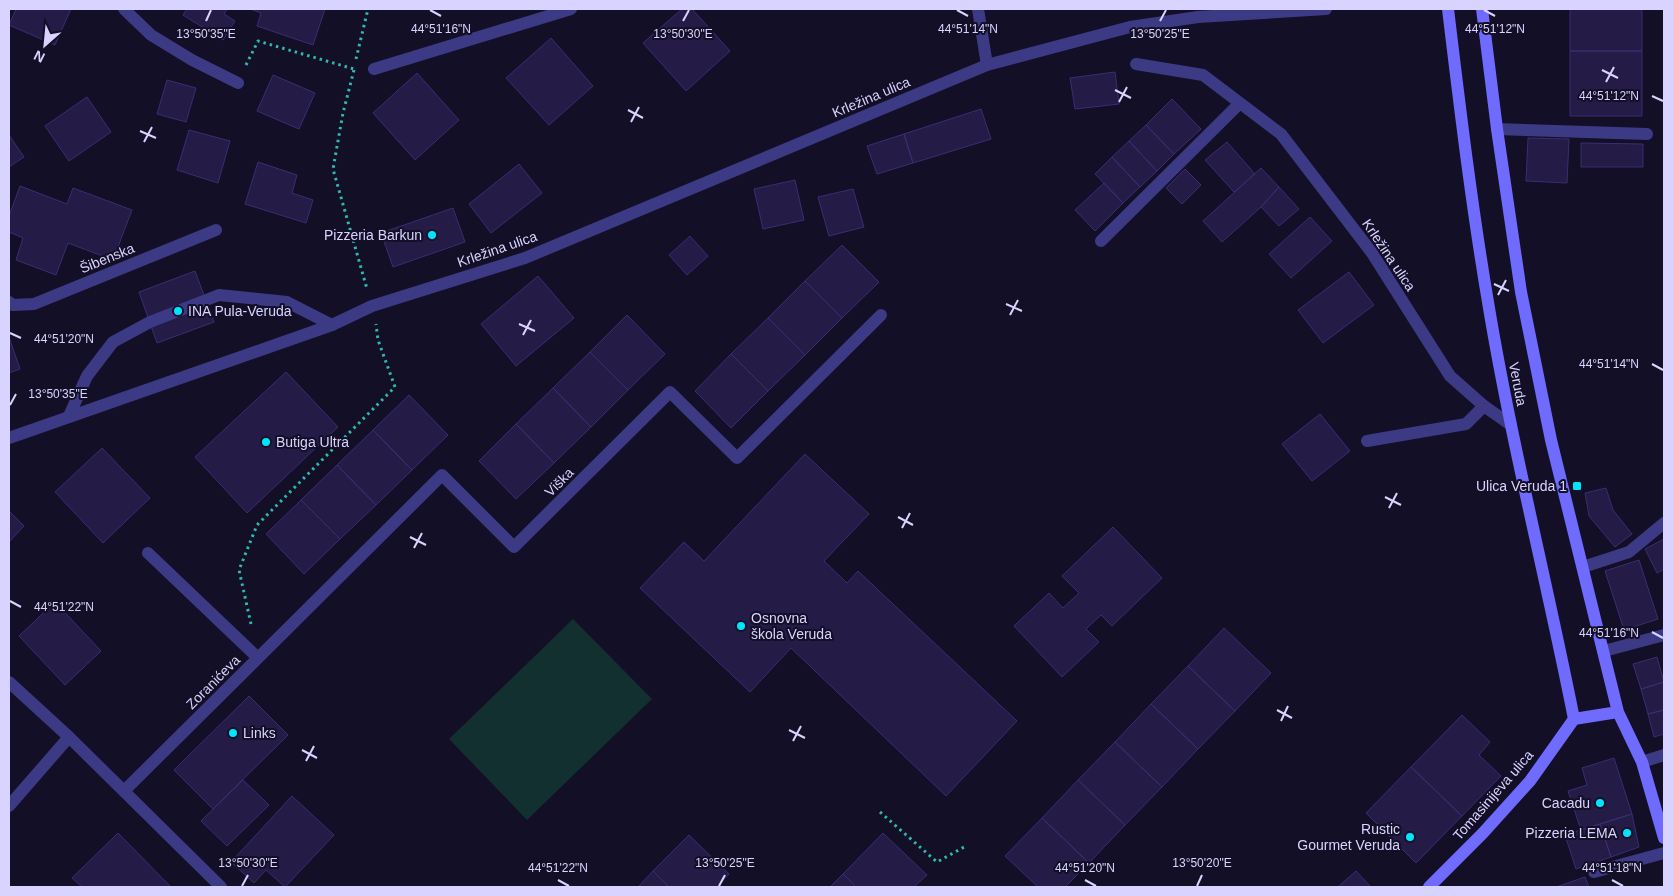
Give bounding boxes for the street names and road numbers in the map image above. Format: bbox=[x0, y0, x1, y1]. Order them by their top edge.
street label: Krležina ulica bbox=[830, 73, 913, 121]
street label: Krležina ulica bbox=[1359, 216, 1419, 294]
street label: Krležina ulica bbox=[455, 228, 539, 270]
street label: Šibenska bbox=[77, 240, 137, 276]
street label: Veruda bbox=[1506, 361, 1530, 408]
street label: Viška bbox=[541, 464, 577, 500]
street label: Zoranićeva bbox=[183, 652, 243, 712]
street label: Tomasinijeva ulica bbox=[1450, 747, 1536, 843]

